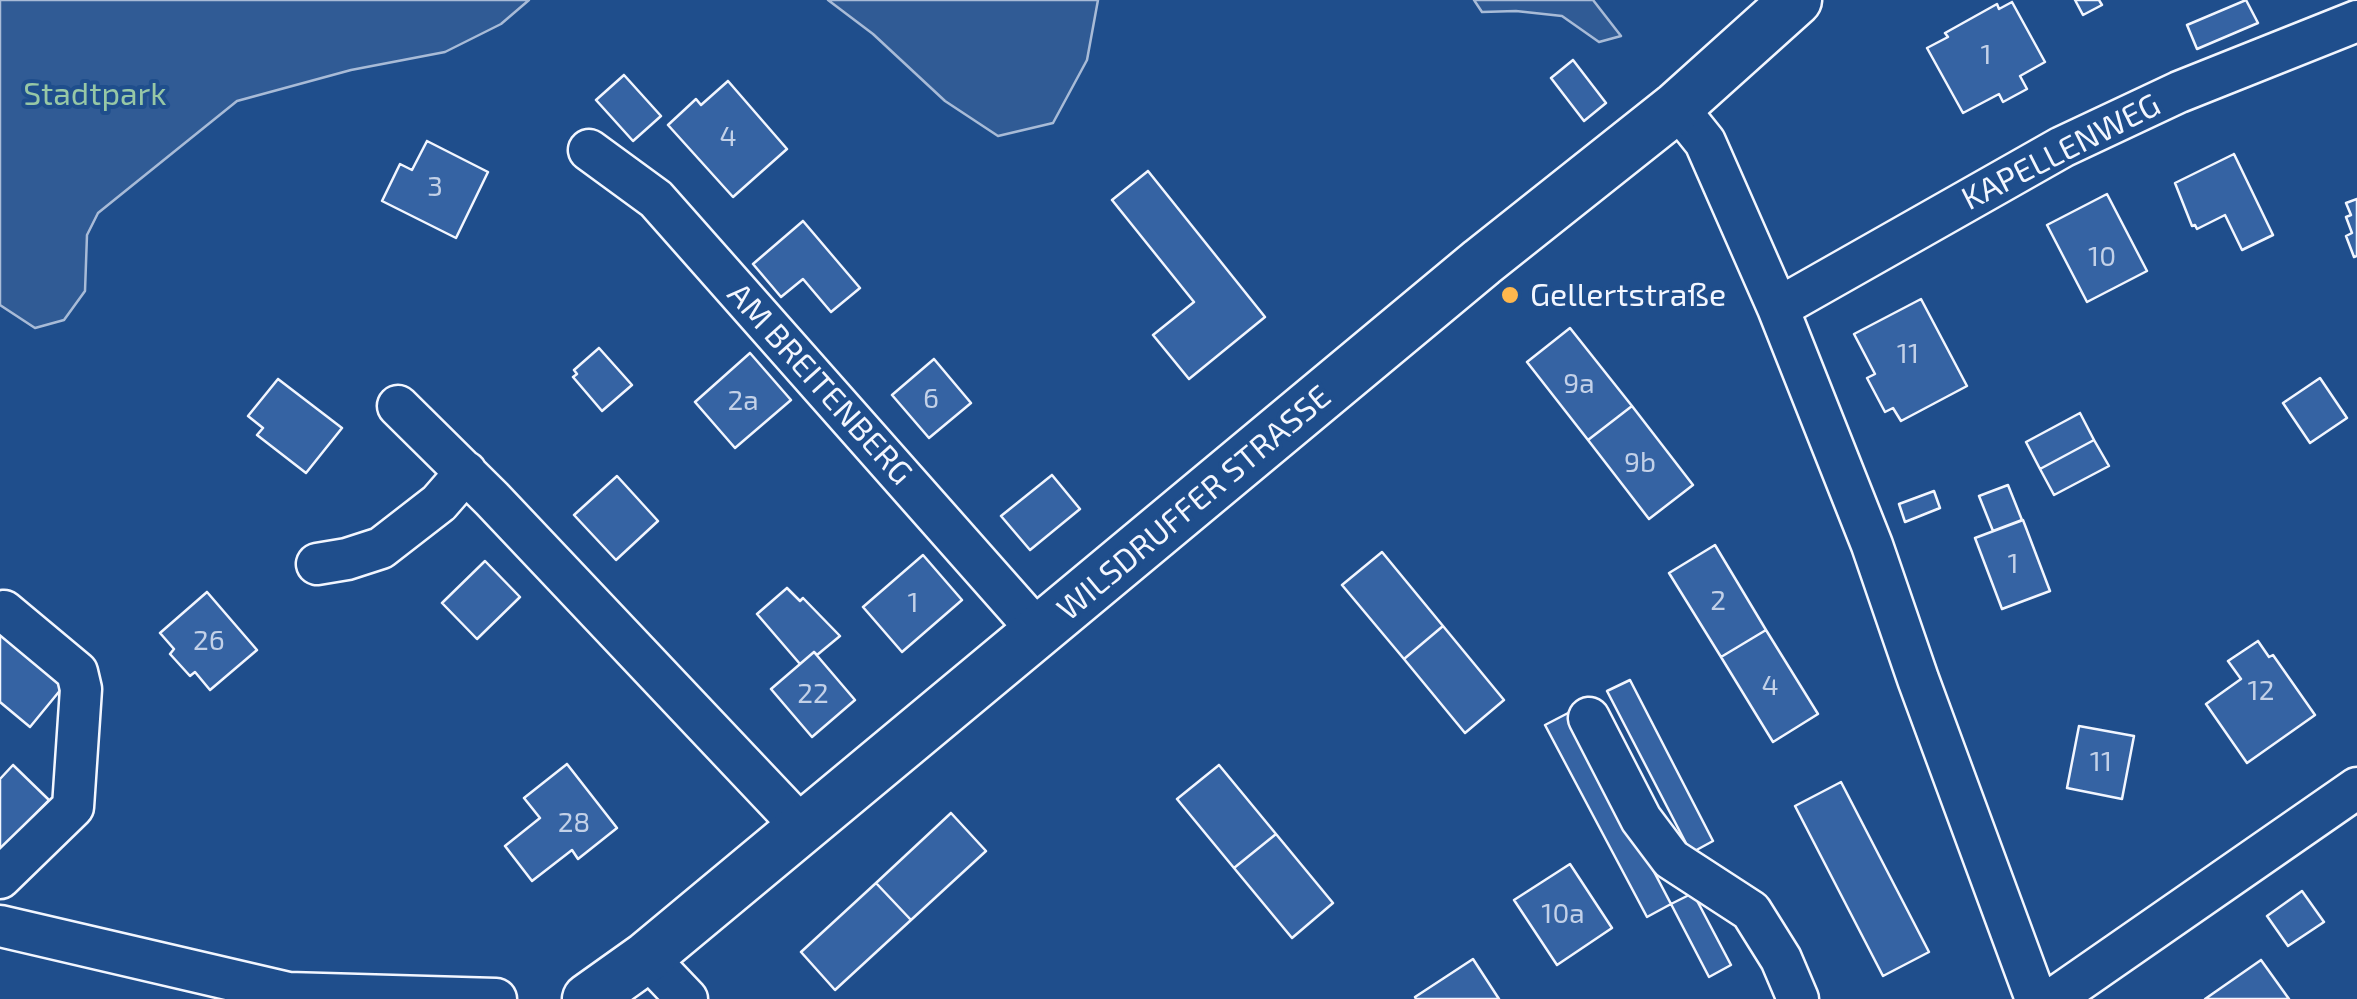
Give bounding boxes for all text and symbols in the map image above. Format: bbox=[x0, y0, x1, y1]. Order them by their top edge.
house number: 1 bbox=[1980, 38, 1992, 72]
park label: Stadtpark bbox=[23, 75, 167, 113]
street label: KAPELLENWEG bbox=[1956, 86, 2166, 218]
house number: 4 bbox=[719, 120, 737, 154]
house number: 3 bbox=[427, 170, 443, 204]
house number: 10 bbox=[2088, 240, 2116, 274]
street label: AM BREITENBERG bbox=[720, 275, 920, 493]
place label: Gellertstraße bbox=[1530, 276, 1726, 314]
marker: Gellertstraße bbox=[1499, 284, 1521, 306]
house number: 11 bbox=[1897, 337, 1919, 371]
house number: 9a bbox=[1563, 367, 1595, 401]
street label: WILSDRUFFER STRASSE bbox=[1050, 377, 1338, 629]
house number: 6 bbox=[923, 382, 939, 416]
house number: 2a bbox=[727, 384, 759, 418]
house number: 9b bbox=[1624, 446, 1656, 480]
house number: 1 bbox=[2007, 547, 2019, 581]
house number: 2 bbox=[1710, 584, 1726, 618]
house number: 1 bbox=[907, 586, 919, 620]
house number: 26 bbox=[193, 624, 225, 658]
house number: 4 bbox=[1761, 669, 1779, 703]
house number: 12 bbox=[2248, 674, 2274, 708]
house number: 22 bbox=[797, 677, 829, 711]
house number: 11 bbox=[2090, 745, 2112, 779]
house number: 28 bbox=[558, 806, 590, 840]
house number: 10a bbox=[1541, 897, 1585, 931]

